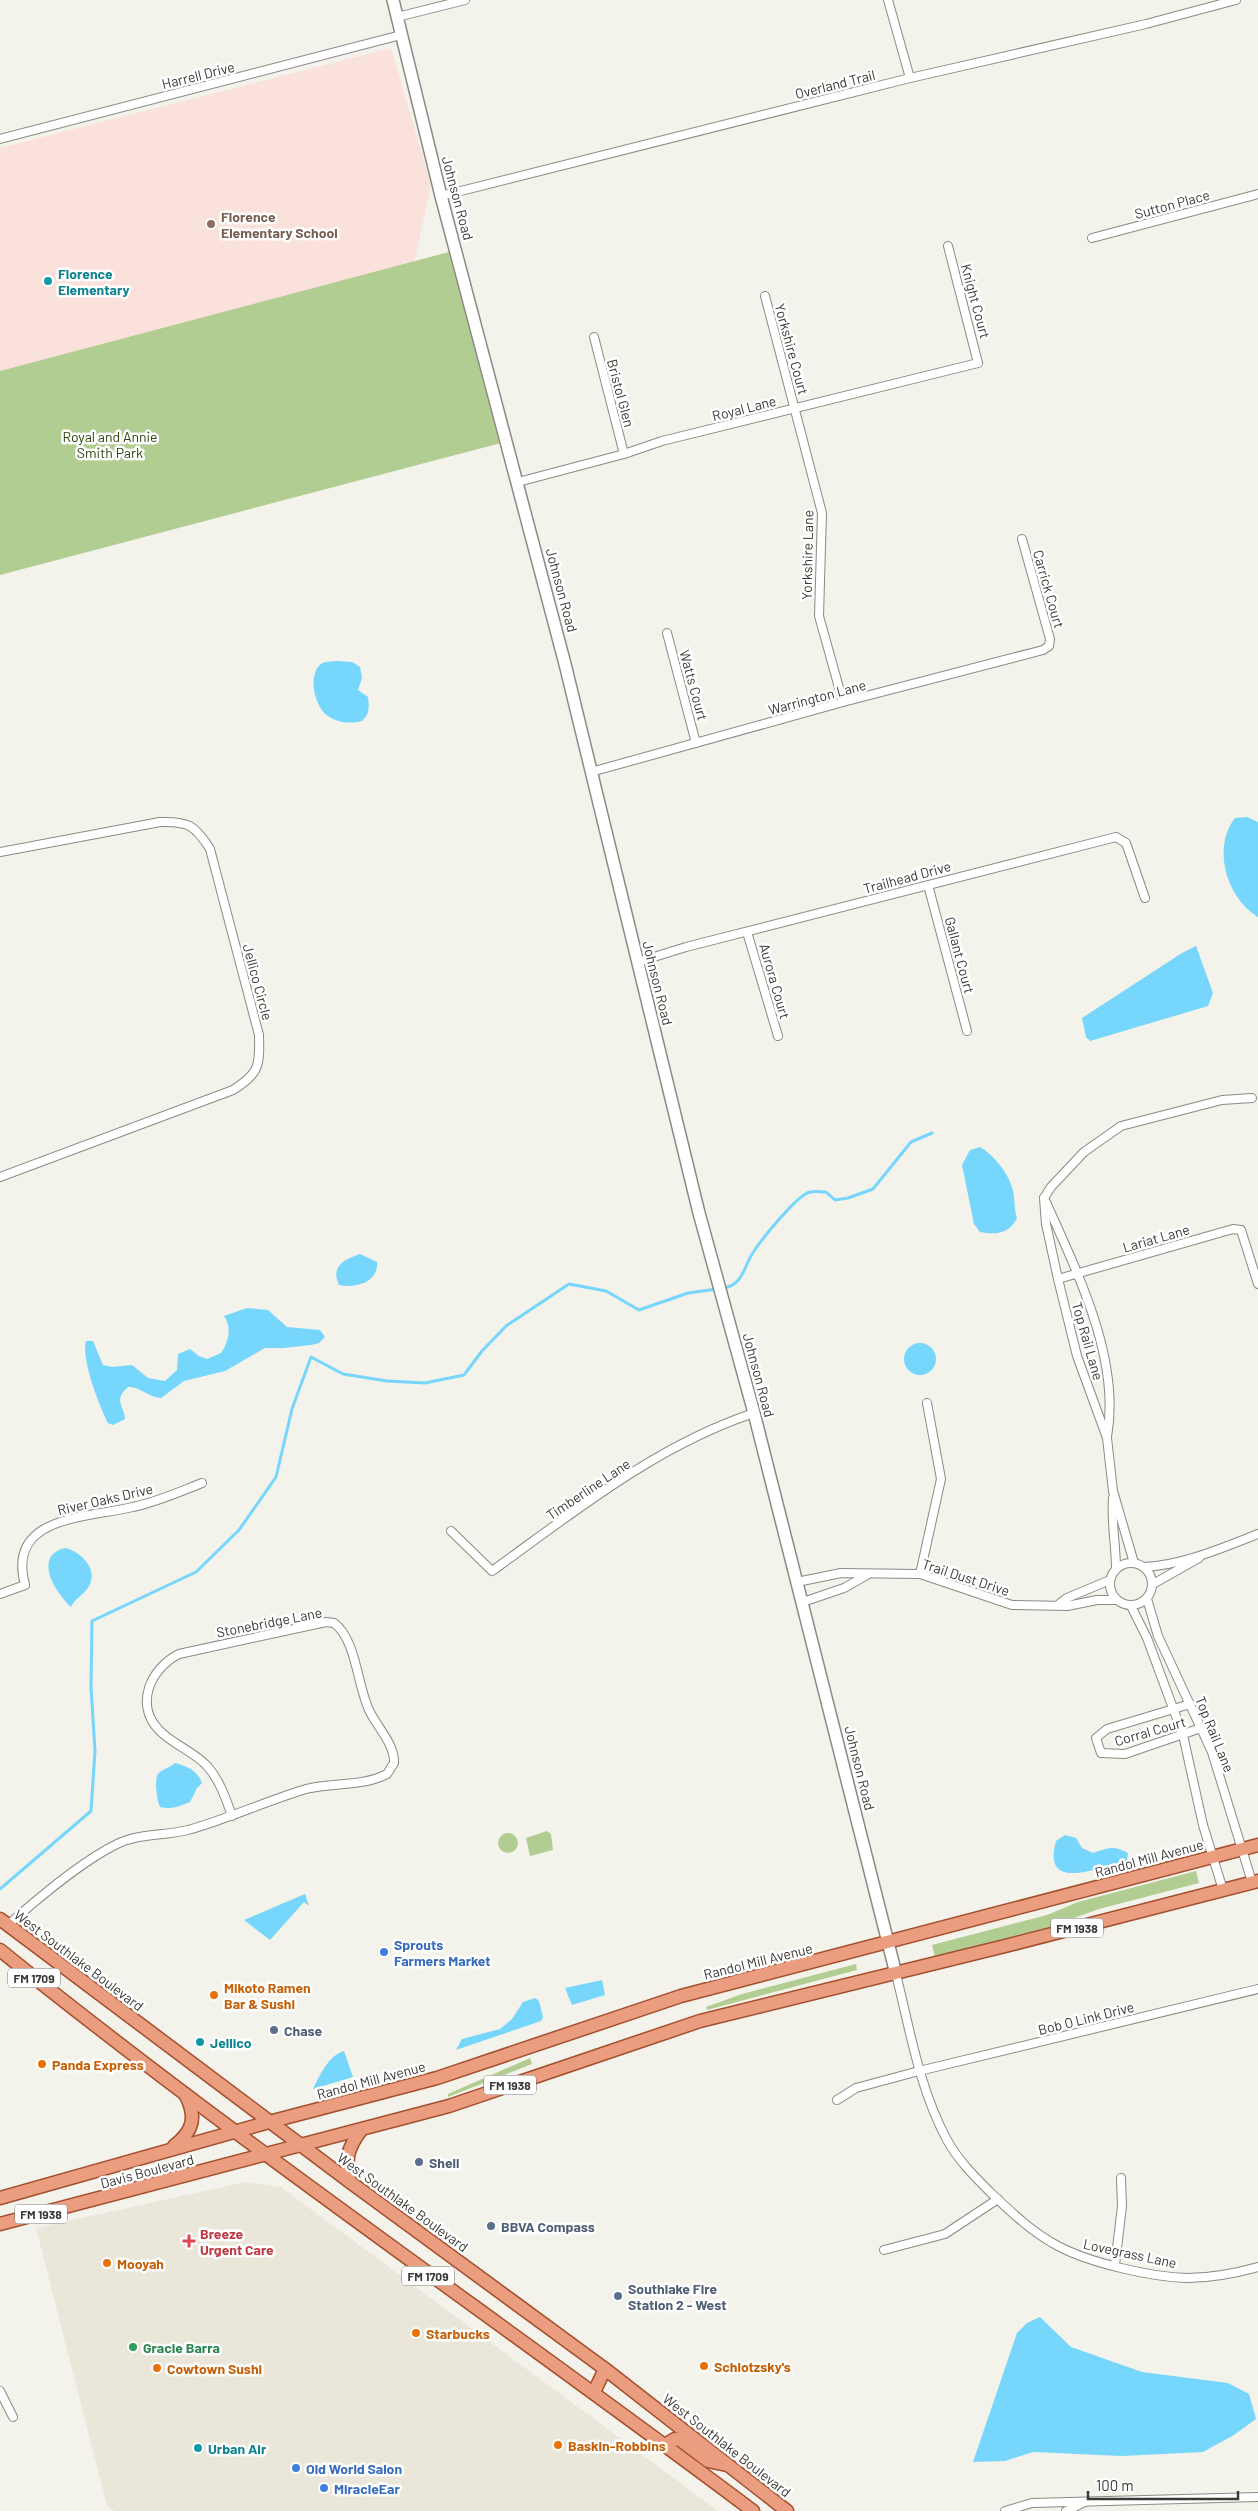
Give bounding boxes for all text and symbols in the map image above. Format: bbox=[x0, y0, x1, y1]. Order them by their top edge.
street label: Harrell Drive bbox=[160, 58, 236, 92]
street label: Overland Trail bbox=[793, 66, 877, 102]
street label: Johnson Road bbox=[439, 154, 477, 242]
street label: Sutton Place bbox=[1133, 186, 1211, 222]
place label: Florence Elementary School bbox=[221, 208, 338, 241]
marker: Florence Elementary School bbox=[205, 218, 217, 230]
street label: Knight Court bbox=[958, 262, 994, 340]
place label: Florence Elementary bbox=[58, 265, 129, 298]
marker: Florence Elementary bbox=[42, 275, 54, 287]
street label: Yorkshire Court bbox=[772, 301, 812, 397]
street label: Bristol Glen bbox=[604, 357, 638, 429]
street label: Royal Lane bbox=[710, 392, 778, 424]
park label: Royal and Annie Smith Park bbox=[62, 428, 158, 461]
street label: Yorkshire Lane bbox=[798, 510, 816, 600]
street label: Johnson Road bbox=[543, 546, 581, 634]
street label: Carrick Court bbox=[1030, 548, 1068, 630]
street label: Watts Court bbox=[676, 648, 712, 722]
street label: Warrington Lane bbox=[766, 676, 868, 718]
street label: Trailhead Drive bbox=[861, 857, 953, 897]
street label: Gallant Court bbox=[942, 915, 978, 995]
street label: Johnson Road bbox=[639, 939, 677, 1027]
street label: Aurora Court bbox=[756, 941, 794, 1021]
street label: Jellico Circle bbox=[240, 942, 276, 1022]
street label: Lariat Lane bbox=[1121, 1220, 1191, 1256]
street label: Top Rail Lane bbox=[1069, 1300, 1107, 1382]
street label: Johnson Road bbox=[740, 1331, 778, 1419]
street label: Timberline Lane bbox=[543, 1455, 633, 1523]
street label: River Oaks Drive bbox=[56, 1480, 154, 1518]
street label: Trail Dust Drive bbox=[920, 1555, 1012, 1599]
street label: Stonebridge Lane bbox=[215, 1603, 323, 1641]
street label: Top Rail Lane bbox=[1192, 1694, 1238, 1774]
street label: Corral Court bbox=[1112, 1713, 1188, 1749]
street label: Johnson Road bbox=[841, 1724, 879, 1812]
street label: Randol Mill Avenue bbox=[1093, 1835, 1205, 1881]
street label: West Southlake Boulevard bbox=[11, 1906, 147, 2014]
road number: FM 1938 bbox=[1051, 1919, 1103, 1938]
place label: Sprouts Farmers Market bbox=[394, 1936, 491, 1969]
street label: Randol Mill Avenue bbox=[702, 1939, 814, 1983]
marker: Sprouts Farmers Market bbox=[378, 1946, 390, 1958]
road number: FM 1709 bbox=[8, 1969, 60, 1988]
place label: Mikoto Ramen Bar & Sushi bbox=[224, 1979, 311, 2012]
marker: Mikoto Ramen Bar & Sushi bbox=[208, 1989, 220, 2001]
street label: Bob O Link Drive bbox=[1036, 1998, 1136, 2038]
place label: Chase bbox=[284, 2022, 323, 2039]
marker: Chase bbox=[268, 2024, 280, 2036]
place label: Jellico bbox=[210, 2034, 252, 2051]
marker: Jellico bbox=[194, 2036, 206, 2048]
place label: Panda Express bbox=[52, 2056, 144, 2073]
street label: Randol Mill Avenue bbox=[315, 2057, 427, 2103]
marker: Panda Express bbox=[36, 2058, 48, 2070]
road number: FM 1938 bbox=[484, 2076, 536, 2094]
street label: West Southlake Boulevard bbox=[334, 2149, 472, 2255]
street label: Davis Boulevard bbox=[98, 2150, 196, 2192]
place label: Shell bbox=[429, 2154, 459, 2171]
marker: Shell bbox=[413, 2156, 425, 2168]
road number: FM 1938 bbox=[15, 2204, 67, 2224]
place label: BBVA Compass bbox=[501, 2218, 595, 2235]
marker: BBVA Compass bbox=[485, 2220, 497, 2232]
place label: Breeze Urgent Care bbox=[200, 2225, 274, 2258]
marker: Breeze Urgent Care bbox=[182, 2234, 196, 2248]
street label: Lovegrass Lane bbox=[1082, 2235, 1178, 2271]
place label: Mooyah bbox=[117, 2255, 164, 2272]
marker: Mooyah bbox=[101, 2257, 113, 2269]
road number: FM 1709 bbox=[402, 2266, 454, 2286]
place label: Southlake Fire Station 2 - West bbox=[628, 2280, 727, 2313]
marker: Southlake Fire Station 2 - West bbox=[612, 2290, 624, 2302]
place label: Starbucks bbox=[426, 2325, 490, 2342]
marker: Starbucks bbox=[410, 2327, 422, 2339]
place label: Gracie Barra bbox=[143, 2339, 220, 2356]
marker: Gracie Barra bbox=[127, 2341, 139, 2353]
place label: Schlotzsky's bbox=[714, 2358, 791, 2375]
place label: Cowtown Sushi bbox=[167, 2360, 262, 2377]
marker: Schlotzsky's bbox=[698, 2360, 710, 2372]
marker: Cowtown Sushi bbox=[151, 2362, 163, 2374]
street label: West Southlake Boulevard bbox=[660, 2390, 794, 2500]
place label: Baskin-Robbins bbox=[568, 2437, 666, 2454]
marker: Baskin-Robbins bbox=[552, 2439, 564, 2451]
place label: Urban Air bbox=[208, 2440, 267, 2457]
marker: Urban Air bbox=[192, 2442, 204, 2454]
place label: Old World Salon bbox=[306, 2460, 402, 2477]
marker: Old World Salon bbox=[290, 2462, 302, 2474]
scale bar bbox=[1088, 2468, 1238, 2500]
text: 100 m bbox=[1096, 2476, 1134, 2494]
place label: MiracleEar bbox=[334, 2480, 400, 2497]
marker: MiracleEar bbox=[318, 2482, 330, 2494]

